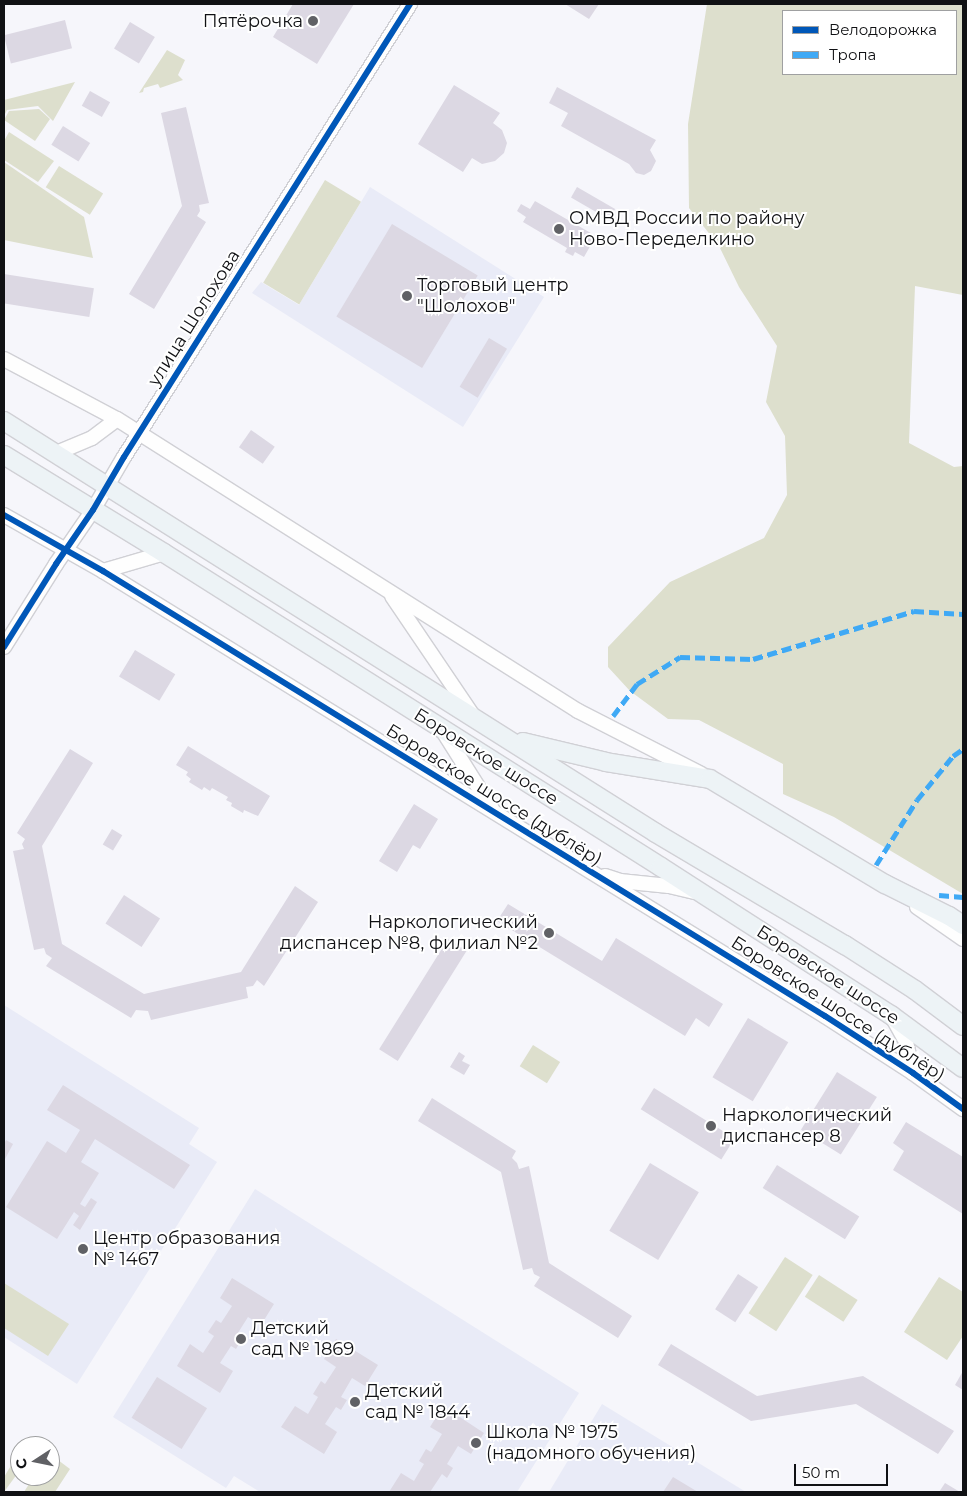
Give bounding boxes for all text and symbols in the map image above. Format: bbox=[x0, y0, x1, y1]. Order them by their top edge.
place label: Пятёрочка bbox=[203, 10, 303, 32]
legend bbox=[782, 10, 957, 75]
marker: Пятёрочка bbox=[307, 15, 319, 27]
text: Велодорожка bbox=[829, 20, 937, 39]
text: Тропа bbox=[829, 45, 876, 64]
place label: ОМВД России по району Ново-Переделкино bbox=[569, 208, 805, 250]
marker: ОМВД России по району Ново-Переделкино bbox=[553, 223, 565, 235]
street label: улица Шолохова bbox=[143, 246, 245, 390]
place label: Торговый центр "Шолохов" bbox=[417, 275, 569, 318]
marker: Торговый центр "Шолохов" bbox=[401, 290, 413, 302]
street label: Боровское шоссе bbox=[410, 704, 562, 810]
street label: Боровское шоссе (дублёр) bbox=[382, 719, 606, 871]
place label: Наркологический диспансер №8, филиал №2 bbox=[280, 912, 538, 954]
street label: Боровское шоссе bbox=[752, 921, 904, 1029]
marker: Наркологический диспансер №8, филиал №2 bbox=[542, 926, 556, 940]
street label: Боровское шоссе (дублёр) bbox=[727, 932, 949, 1086]
place label: Наркологический диспансер 8 bbox=[722, 1105, 892, 1148]
marker: Наркологический диспансер 8 bbox=[704, 1119, 718, 1133]
place label: Центр образования № 1467 bbox=[93, 1228, 281, 1270]
marker: Центр образования № 1467 bbox=[77, 1243, 89, 1255]
place label: Детский сад № 1869 bbox=[251, 1318, 354, 1360]
marker: Детский сад № 1869 bbox=[235, 1333, 247, 1345]
place label: Детский сад № 1844 bbox=[365, 1381, 470, 1424]
marker: Детский сад № 1844 bbox=[349, 1396, 361, 1408]
place label: Школа № 1975 (надомного обучения) bbox=[486, 1422, 696, 1465]
north arrow bbox=[10, 1436, 60, 1486]
marker: Школа № 1975 (надомного обучения) bbox=[470, 1437, 482, 1449]
scale bar bbox=[797, 1454, 891, 1486]
text: С bbox=[11, 1457, 31, 1470]
text: 50 m bbox=[802, 1463, 840, 1482]

